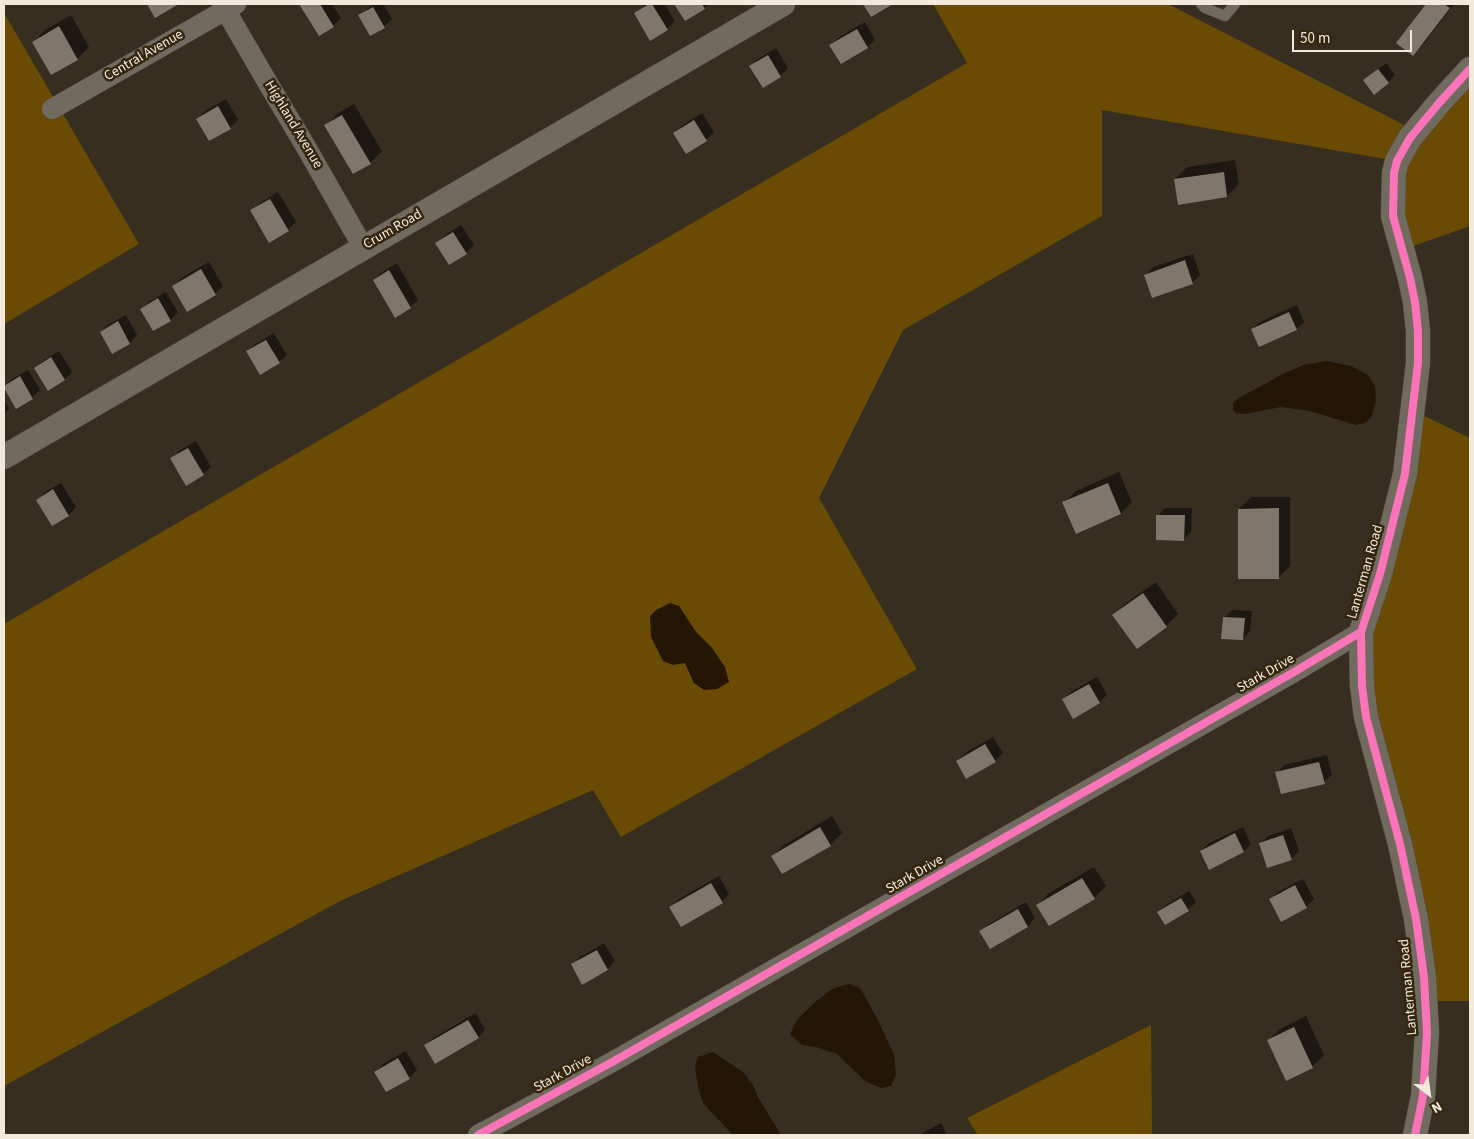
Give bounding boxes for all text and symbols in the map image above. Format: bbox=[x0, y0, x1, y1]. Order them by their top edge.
scale bar bbox=[1294, 20, 1414, 52]
street label: Central Avenue bbox=[102, 27, 186, 85]
text: 50 m bbox=[1300, 28, 1330, 49]
street label: Highland Avenue bbox=[260, 78, 326, 172]
street label: Crum Road bbox=[361, 206, 425, 254]
street label: Lanterman Road bbox=[1345, 523, 1387, 621]
street label: Stark Drive bbox=[1234, 651, 1298, 697]
street label: Stark Drive bbox=[883, 852, 947, 898]
street label: Lanterman Road bbox=[1396, 938, 1422, 1036]
street label: Stark Drive bbox=[531, 1051, 595, 1097]
north arrow bbox=[1404, 1069, 1454, 1119]
text: N bbox=[1427, 1096, 1446, 1118]

